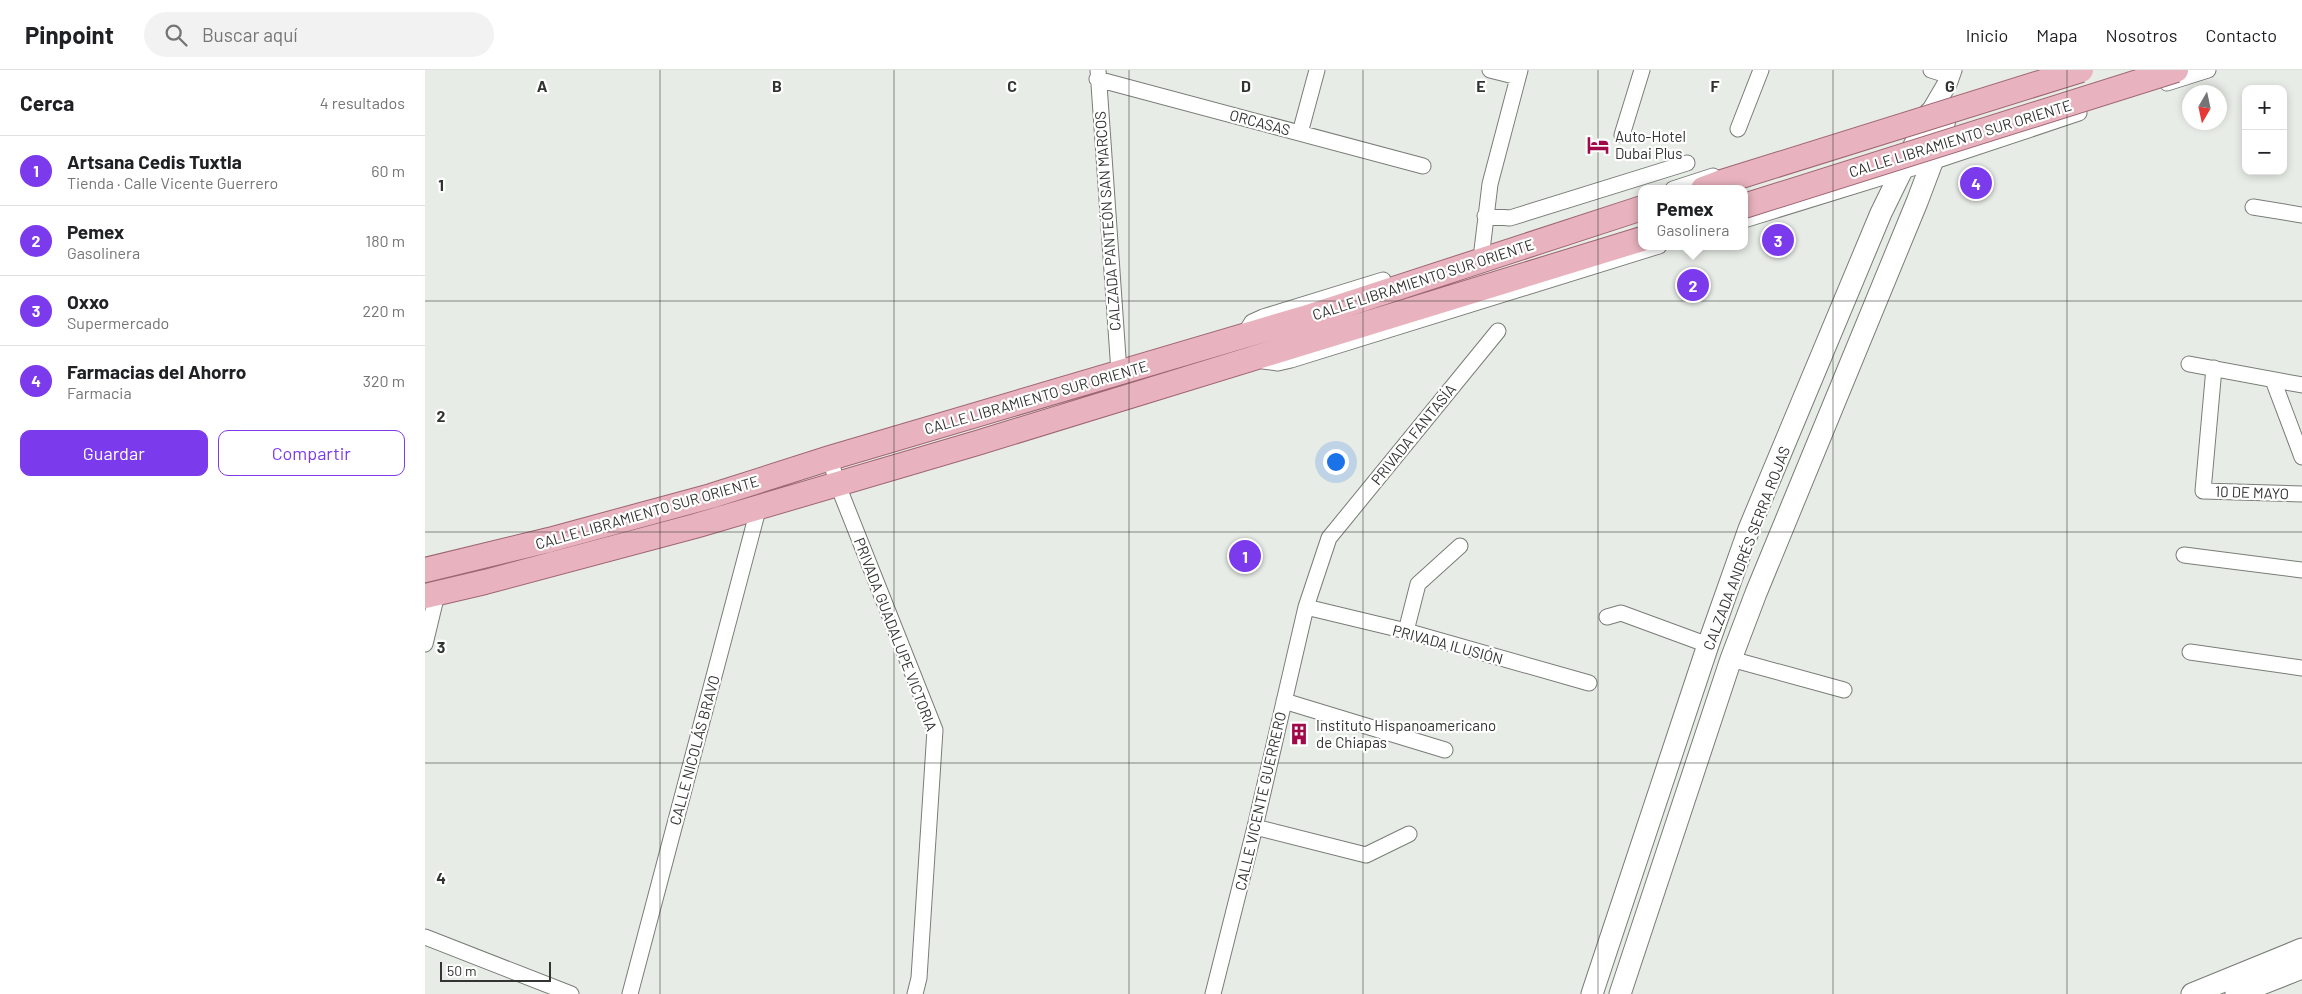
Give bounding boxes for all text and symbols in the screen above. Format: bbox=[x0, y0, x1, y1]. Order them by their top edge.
search box bbox=[144, 12, 494, 57]
text: Pinpoint bbox=[25, 20, 114, 49]
icon: search bbox=[162, 21, 190, 49]
text: Buscar aquí bbox=[202, 23, 298, 46]
text: Inicio bbox=[1966, 24, 2008, 46]
text: Mapa bbox=[2036, 24, 2078, 46]
text: Nosotros bbox=[2106, 24, 2177, 46]
text: Contacto bbox=[2205, 24, 2277, 46]
text: A bbox=[537, 76, 548, 95]
text: B bbox=[772, 76, 782, 95]
text: C bbox=[1007, 76, 1017, 95]
text: D bbox=[1241, 76, 1251, 95]
text: E bbox=[1476, 76, 1486, 95]
text: F bbox=[1711, 76, 1720, 95]
text: G bbox=[1945, 76, 1955, 95]
north arrow bbox=[2182, 85, 2227, 130]
map controls bbox=[2242, 85, 2287, 175]
button: + bbox=[2242, 85, 2287, 130]
text: Cerca bbox=[20, 90, 74, 115]
text: 4 resultados bbox=[320, 93, 405, 112]
street label: CALLE LIBRAMIENTO SUR ORIENTE bbox=[1847, 96, 2073, 180]
street label: ORCASAS bbox=[1228, 105, 1292, 139]
street label: CALZADA PANTEÓN SAN MARCOS bbox=[1090, 111, 1124, 331]
place label: Auto-Hotel Dubai Plus bbox=[1615, 127, 1686, 162]
button: − bbox=[2242, 130, 2287, 175]
hotel icon: Auto-Hotel Dubai Plus bbox=[1585, 132, 1611, 158]
text: Artsana Cedis Tuxtla bbox=[67, 150, 242, 173]
text: 1 bbox=[33, 161, 39, 180]
text: 60 m bbox=[371, 161, 405, 180]
pin: 4 bbox=[1960, 164, 1992, 202]
text: Tienda · Calle Vicente Guerrero bbox=[67, 173, 278, 192]
text: 1 bbox=[438, 175, 444, 194]
popup bbox=[1638, 185, 1748, 250]
text: Pemex bbox=[1656, 197, 1714, 220]
text: Pemex bbox=[67, 220, 124, 243]
text: Gasolinera bbox=[1656, 220, 1730, 239]
pin: 3 bbox=[1762, 221, 1794, 259]
text: 2 bbox=[32, 231, 40, 250]
text: 180 m bbox=[366, 231, 405, 250]
street label: CALLE LIBRAMIENTO SUR ORIENTE bbox=[1310, 235, 1536, 323]
text: Gasolinera bbox=[67, 243, 140, 262]
pin: 2 bbox=[1677, 266, 1709, 304]
text: Oxxo bbox=[67, 290, 109, 313]
text: 3 bbox=[32, 301, 40, 320]
text: 220 m bbox=[362, 301, 405, 320]
text: Supermercado bbox=[67, 313, 169, 332]
street label: CALLE LIBRAMIENTO SUR ORIENTE bbox=[922, 356, 1150, 438]
text: Farmacias del Ahorro bbox=[67, 360, 246, 383]
text: 4 bbox=[31, 371, 41, 390]
text: 320 m bbox=[363, 371, 405, 390]
street label: PRIVADA FANTASÍA bbox=[1367, 380, 1459, 488]
text: Farmacia bbox=[67, 383, 132, 402]
text: 2 bbox=[437, 406, 446, 425]
button: Guardar bbox=[20, 430, 208, 476]
button: Compartir bbox=[218, 430, 405, 476]
street label: CALZADA ANDRÉS SERRA ROJAS bbox=[1699, 444, 1793, 652]
your location bbox=[1323, 449, 1349, 475]
street label: CALLE LIBRAMIENTO SUR ORIENTE bbox=[533, 471, 761, 553]
street label: 10 DE MAYO bbox=[2215, 482, 2289, 502]
street label: PRIVADA GUADALUPE VICTORIA bbox=[851, 535, 941, 733]
pin: 1 bbox=[1229, 537, 1261, 575]
street label: PRIVADA ILUSIÓN bbox=[1391, 621, 1505, 667]
text: 3 bbox=[437, 637, 445, 656]
street label: CALLE NICOLÁS BRAVO bbox=[665, 673, 723, 827]
street label: CALLE VICENTE GUERRERO bbox=[1231, 710, 1289, 892]
place label: Instituto Hispanoamericano de Chiapas bbox=[1316, 716, 1496, 751]
building icon: Instituto Hispanoamericano de Chiapas bbox=[1286, 721, 1312, 747]
text: 4 bbox=[436, 868, 446, 887]
scale bar bbox=[440, 959, 551, 982]
text: 50 m bbox=[447, 962, 476, 979]

